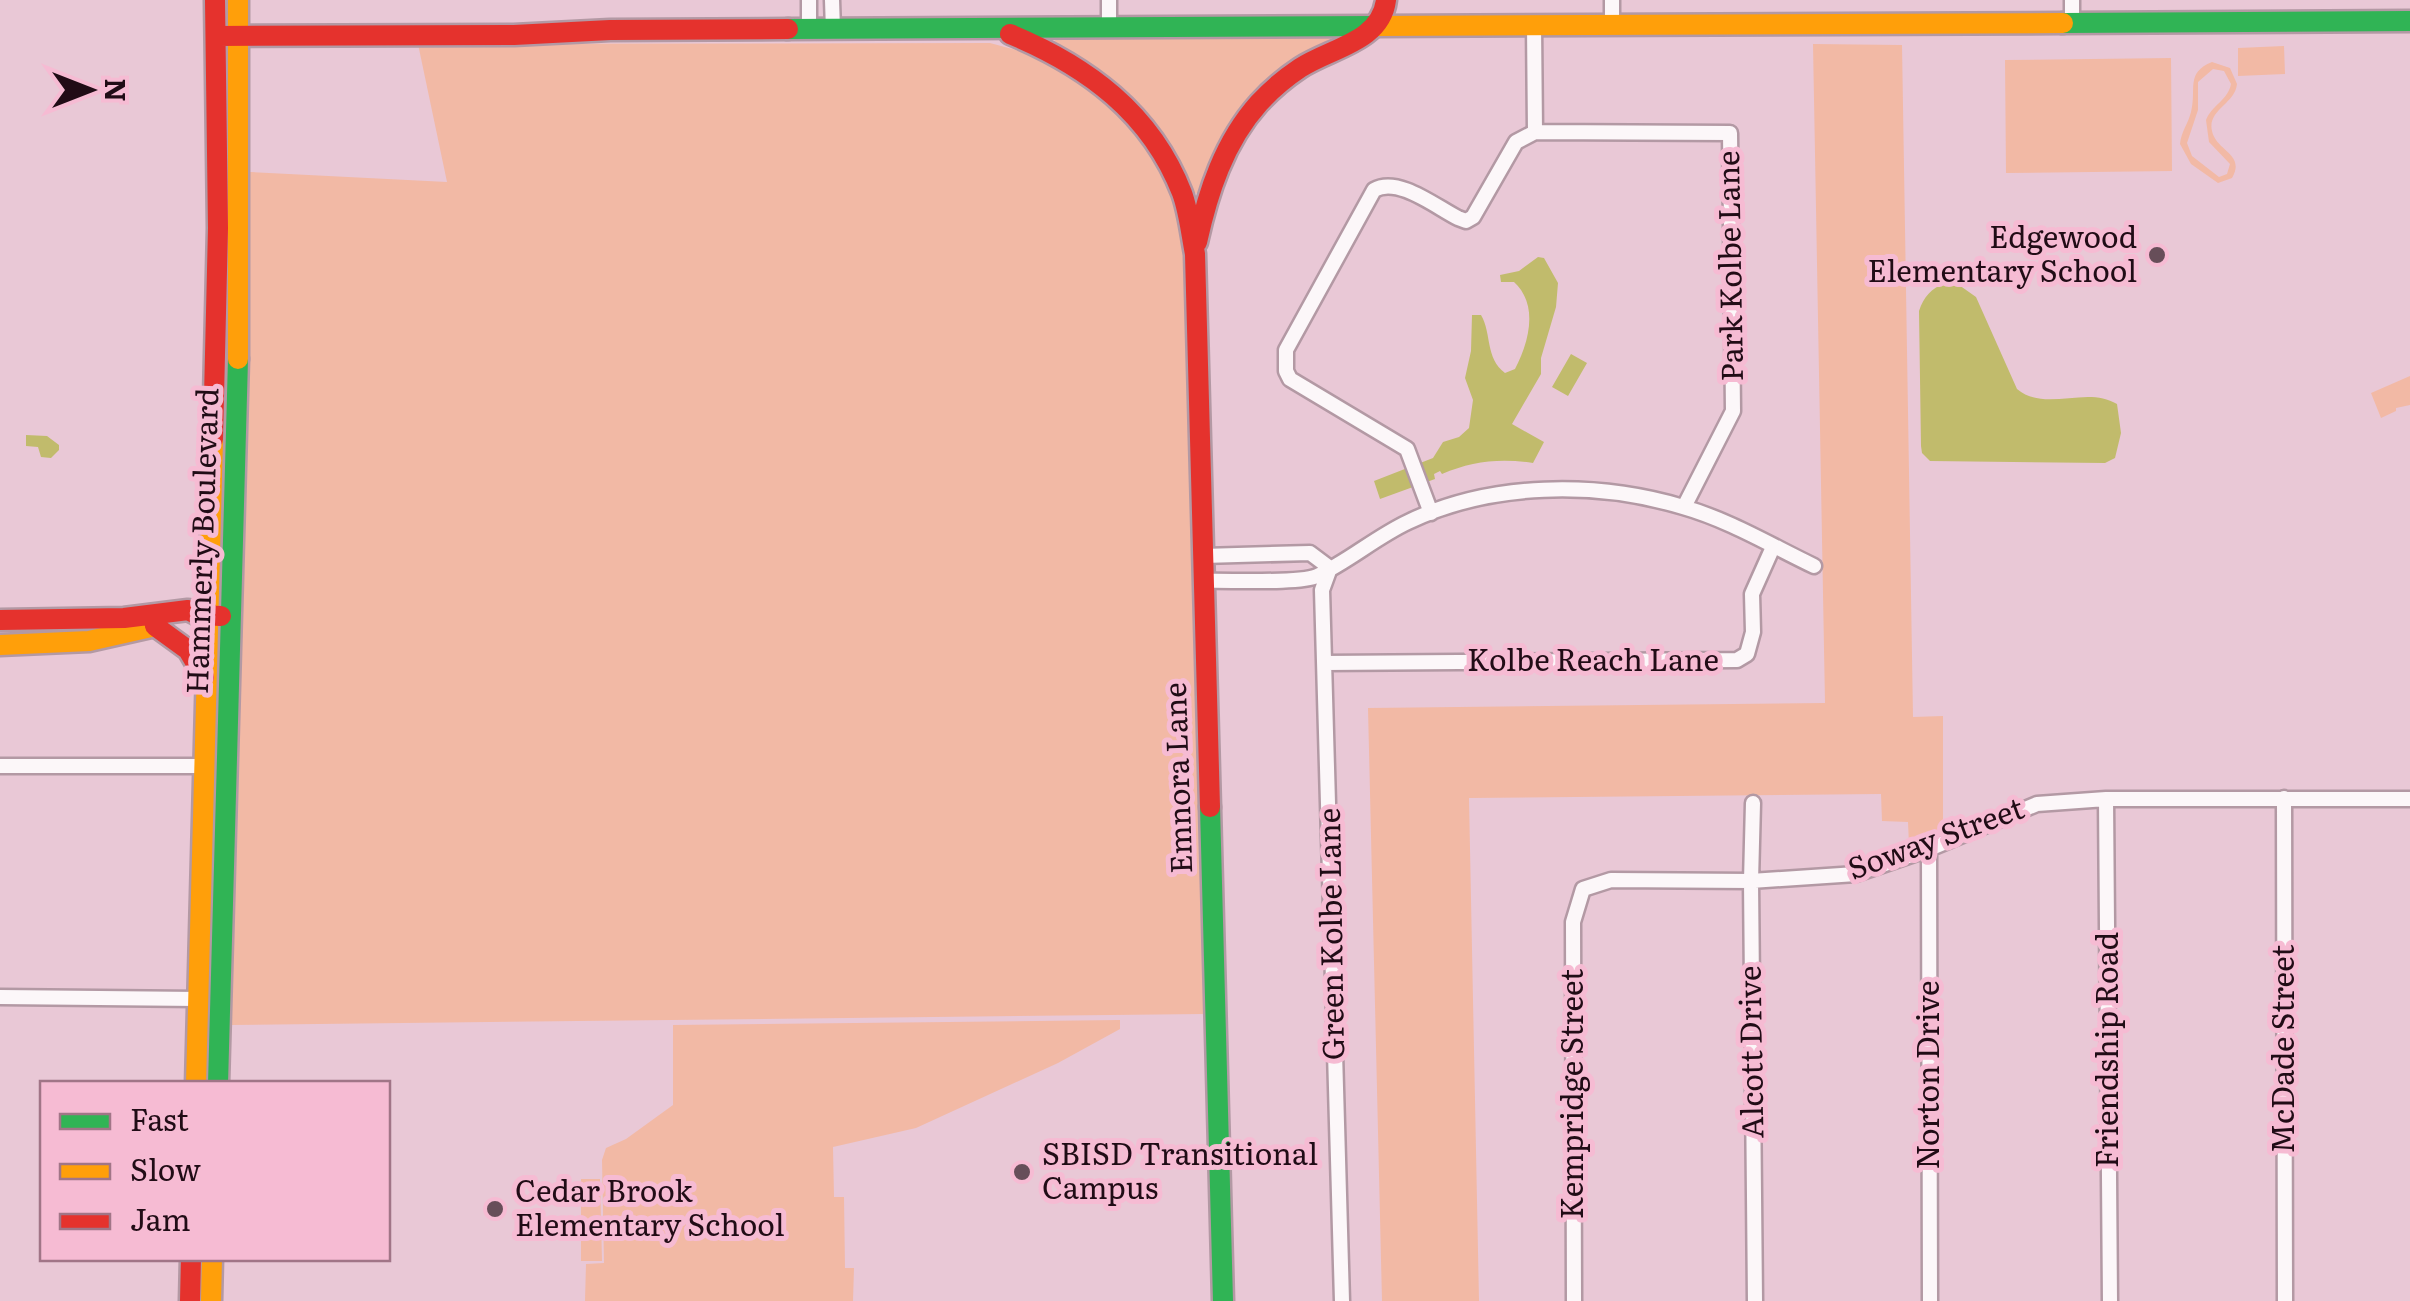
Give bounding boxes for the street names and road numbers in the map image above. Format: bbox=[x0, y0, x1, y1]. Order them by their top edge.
street label: Park Kolbe Lane bbox=[1704, 150, 1752, 382]
street label: Hammerly Boulevard bbox=[173, 387, 227, 695]
street label: Kolbe Reach Lane bbox=[1467, 636, 1719, 680]
street label: Emnora Lane bbox=[1151, 682, 1201, 875]
street label: Soway Street bbox=[1841, 784, 2029, 888]
street label: Green Kolbe Lane bbox=[1305, 808, 1353, 1061]
street label: Friendship Road bbox=[2083, 932, 2127, 1168]
street label: McDade Street bbox=[2259, 945, 2303, 1153]
street label: Alcott Drive bbox=[1725, 965, 1773, 1139]
street label: Kempridge Street bbox=[1548, 969, 1592, 1219]
street label: Norton Drive bbox=[1904, 981, 1948, 1169]

